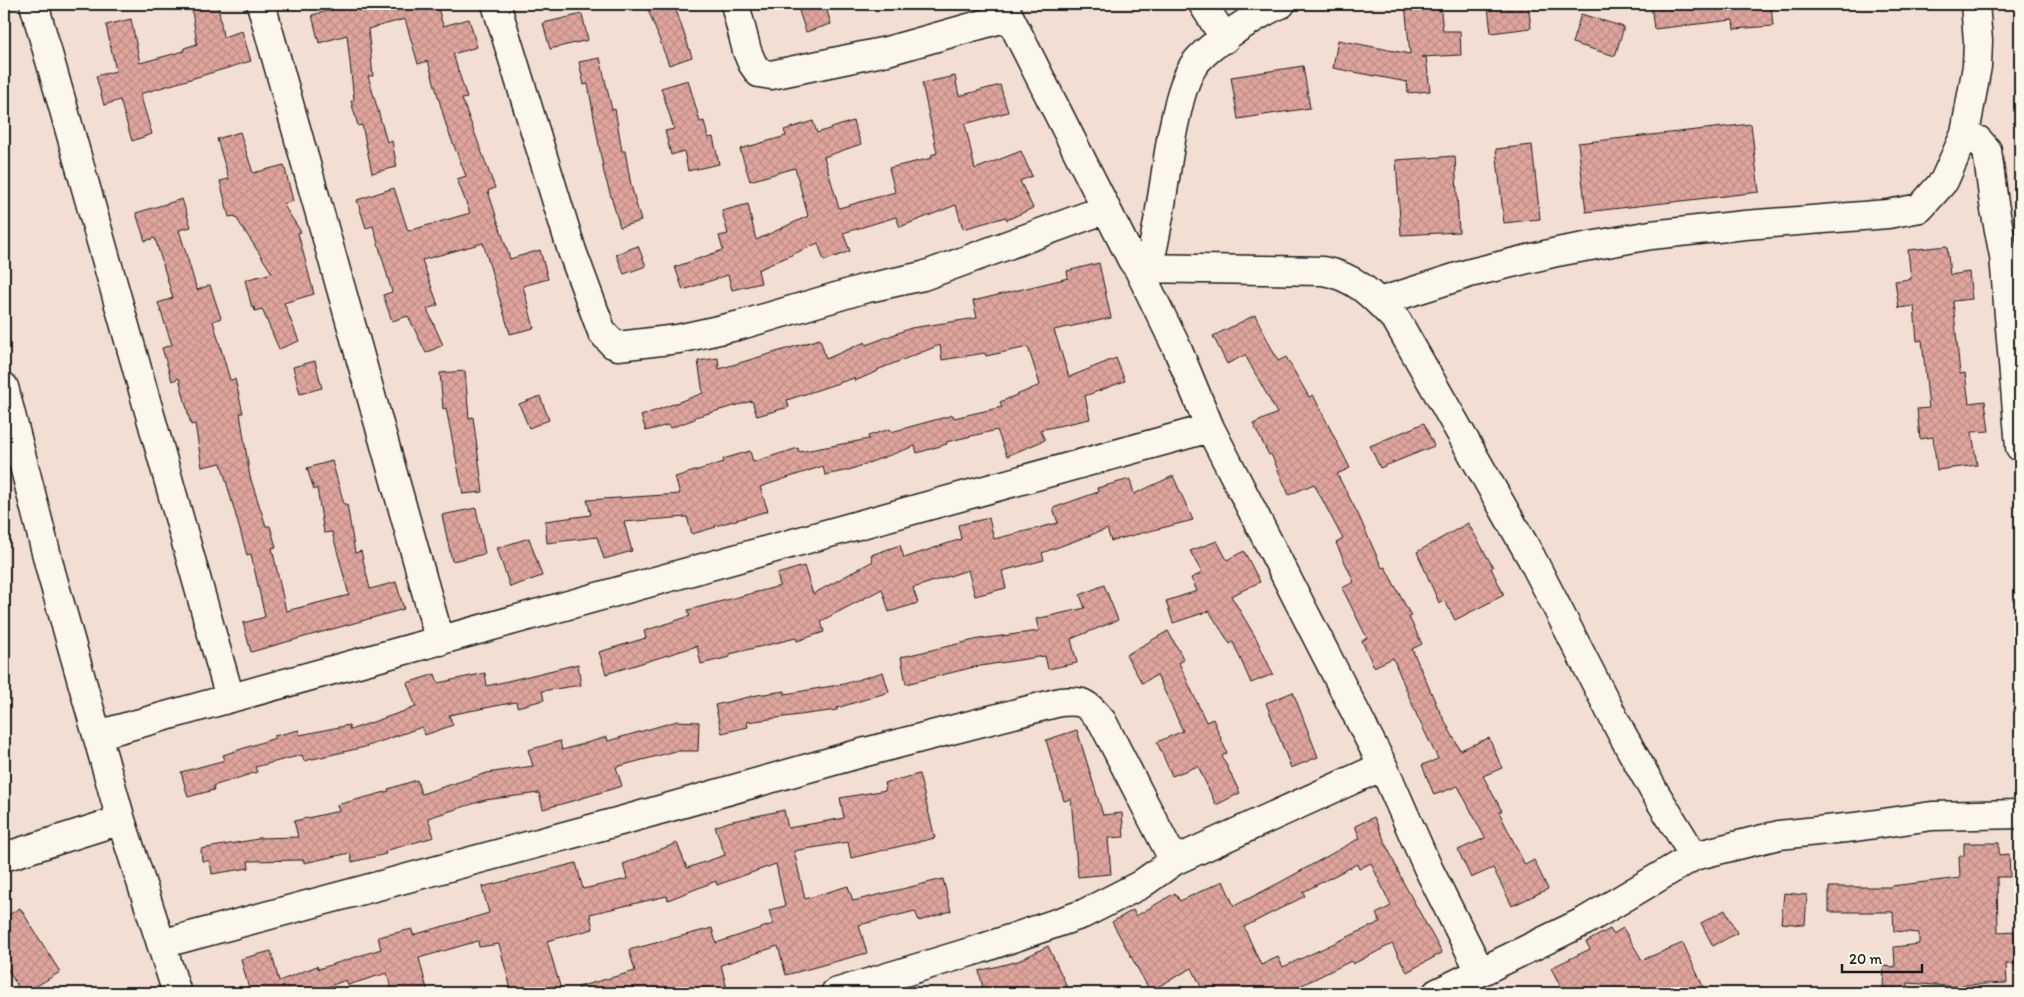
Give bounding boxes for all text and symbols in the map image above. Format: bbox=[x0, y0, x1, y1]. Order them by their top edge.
scale bar bbox=[1842, 942, 1922, 974]
text: 20 m bbox=[1849, 950, 1883, 968]

